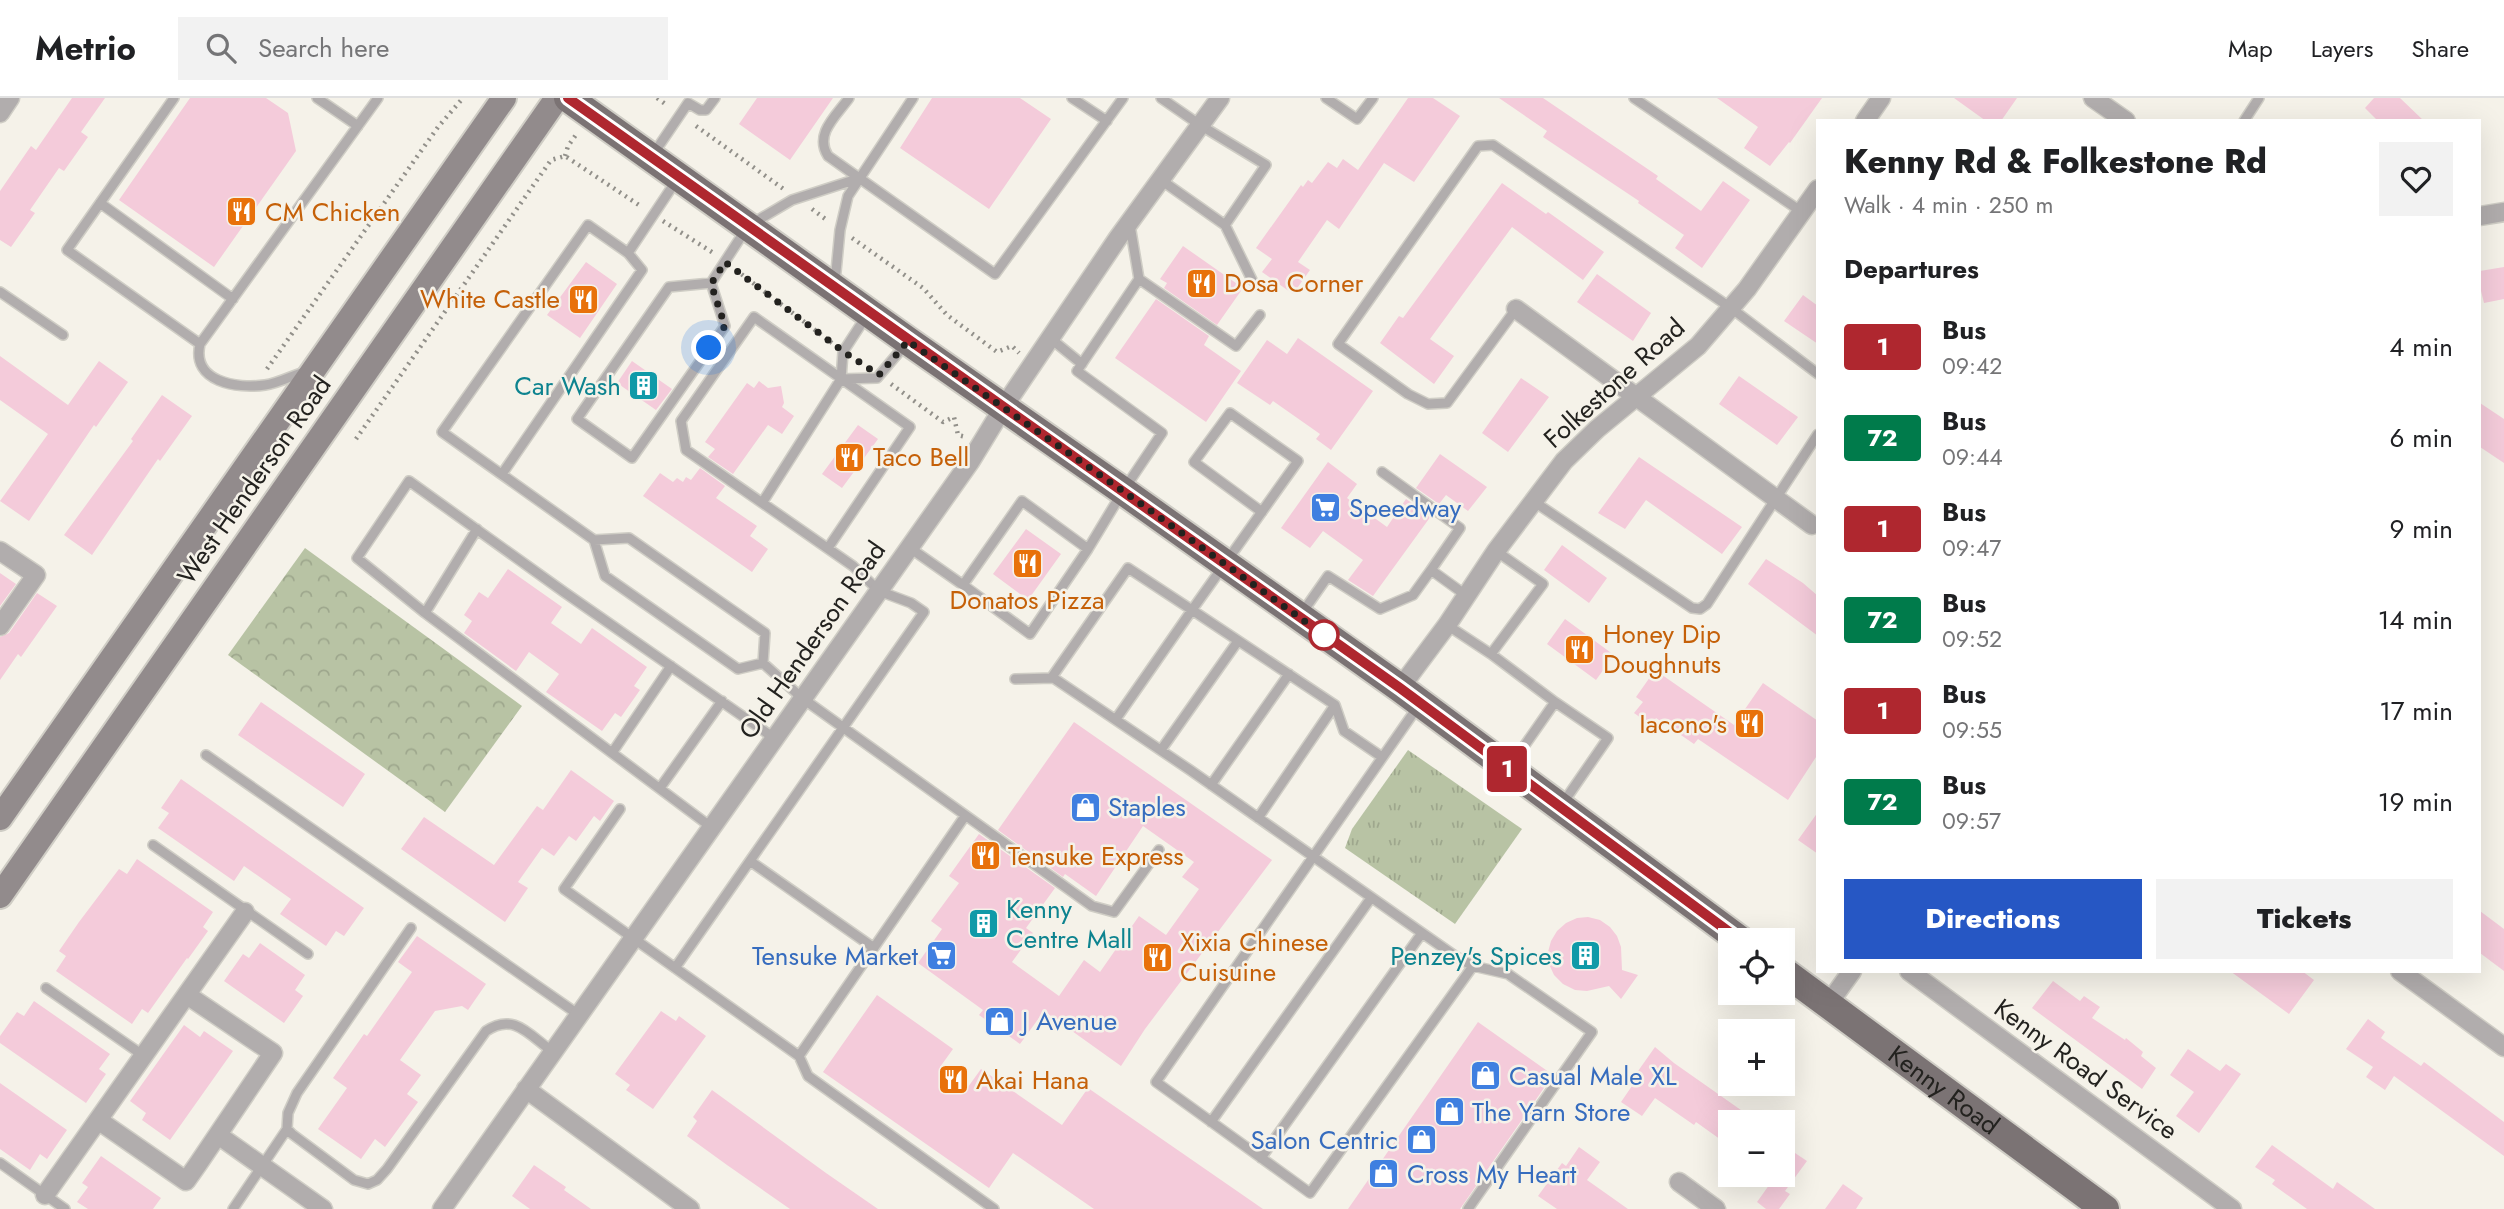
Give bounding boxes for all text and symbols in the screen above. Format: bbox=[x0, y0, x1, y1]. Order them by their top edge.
search box bbox=[178, 17, 668, 80]
text: Metrio bbox=[35, 25, 136, 72]
icon: search bbox=[202, 29, 240, 67]
text: Search here bbox=[258, 29, 389, 67]
text: Map bbox=[2228, 31, 2273, 66]
text: Layers bbox=[2311, 31, 2373, 66]
text: Share bbox=[2411, 31, 2469, 66]
text: Kenny Rd & Folkestone Rd bbox=[1844, 138, 2267, 185]
button: heart bbox=[2379, 142, 2453, 216]
text: Walk · 4 min · 250 m bbox=[1844, 188, 2053, 222]
place label: CM Chicken bbox=[265, 193, 400, 231]
restaurant icon: CM Chicken bbox=[225, 195, 259, 229]
text: Departures bbox=[1844, 250, 1979, 288]
place label: Dosa Corner bbox=[1224, 264, 1364, 302]
restaurant icon: Dosa Corner bbox=[1184, 266, 1218, 300]
place label: White Castle bbox=[420, 280, 560, 318]
restaurant icon: White Castle bbox=[566, 282, 600, 316]
street label: Folkestone Road bbox=[1535, 309, 1693, 457]
text: Bus bbox=[1942, 311, 1986, 349]
text: 4 min bbox=[2389, 328, 2453, 366]
text: 1 bbox=[1876, 329, 1889, 364]
your location bbox=[691, 330, 726, 365]
text: 09:42 bbox=[1942, 349, 2002, 383]
place label: Car Wash bbox=[514, 367, 621, 405]
street label: West Henderson Road bbox=[168, 368, 340, 592]
building icon: Car Wash bbox=[627, 369, 661, 403]
text: Bus bbox=[1942, 402, 1986, 440]
text: 6 min bbox=[2390, 419, 2453, 457]
text: 72 bbox=[1867, 420, 1898, 455]
place label: Taco Bell bbox=[873, 438, 969, 476]
restaurant icon: Taco Bell bbox=[833, 440, 867, 474]
text: 09:44 bbox=[1942, 440, 2003, 474]
place label: Speedway bbox=[1349, 489, 1462, 527]
supermarket icon: Speedway bbox=[1309, 491, 1343, 525]
text: Bus bbox=[1942, 493, 1986, 531]
text: 9 min bbox=[2390, 510, 2453, 548]
text: 1 bbox=[1876, 511, 1889, 546]
text: 09:47 bbox=[1942, 531, 2001, 565]
street label: Old Henderson Road bbox=[729, 533, 895, 747]
restaurant icon: Donatos Pizza bbox=[1010, 547, 1044, 581]
place label: Donatos Pizza bbox=[950, 581, 1104, 619]
text: Bus bbox=[1942, 584, 1986, 622]
text: 14 min bbox=[2378, 601, 2453, 639]
text: 72 bbox=[1867, 602, 1898, 637]
place label: Honey Dip Doughnuts bbox=[1603, 615, 1721, 683]
unlabelled marker bbox=[1309, 620, 1339, 650]
text: 09:52 bbox=[1942, 622, 2002, 656]
restaurant icon: Honey Dip Doughnuts bbox=[1563, 632, 1597, 666]
text: Bus bbox=[1942, 675, 1986, 713]
text: 17 min bbox=[2379, 692, 2453, 730]
text: 1 bbox=[1876, 693, 1889, 728]
place label: Iacono's bbox=[1639, 705, 1727, 743]
restaurant icon: Iacono's bbox=[1733, 707, 1767, 741]
text: 09:55 bbox=[1942, 713, 2002, 747]
line badge: 1 bbox=[1484, 746, 1530, 792]
text: 1 bbox=[1501, 751, 1513, 786]
text: Bus bbox=[1942, 766, 1986, 804]
text: 19 min bbox=[2378, 783, 2453, 821]
text: 72 bbox=[1867, 784, 1898, 819]
place label: Staples bbox=[1108, 788, 1186, 826]
shop icon: Staples bbox=[1068, 790, 1102, 824]
text: 09:57 bbox=[1942, 804, 2001, 838]
place label: Tensuke Express bbox=[1008, 837, 1184, 875]
restaurant icon: Tensuke Express bbox=[968, 839, 1002, 873]
button: Directions bbox=[1844, 879, 2142, 959]
button: Tickets bbox=[2156, 879, 2453, 959]
place label: Kenny Centre Mall bbox=[1006, 890, 1132, 958]
building icon: Kenny Centre Mall bbox=[966, 907, 1000, 941]
place label: Xixia Chinese Cuisuine bbox=[1180, 923, 1328, 991]
map controls bbox=[1718, 928, 1795, 1187]
button: locate bbox=[1718, 928, 1795, 1005]
place label: Tensuke Market bbox=[752, 937, 919, 975]
place label: Penzey's Spices bbox=[1390, 937, 1562, 975]
supermarket icon: Tensuke Market bbox=[924, 939, 958, 973]
building icon: Penzey's Spices bbox=[1568, 939, 1602, 973]
restaurant icon: Xixia Chinese Cuisuine bbox=[1140, 940, 1174, 974]
street label: Kenny Road Service bbox=[1986, 989, 2186, 1149]
place label: J Avenue bbox=[1019, 1002, 1117, 1040]
shop icon: J Avenue bbox=[982, 1004, 1016, 1038]
button: + bbox=[1718, 1019, 1795, 1096]
street label: Kenny Road bbox=[1880, 1036, 2007, 1144]
place label: Casual Male XL bbox=[1509, 1057, 1677, 1095]
shop icon: Casual Male XL bbox=[1469, 1059, 1503, 1093]
place label: Akai Hana bbox=[976, 1061, 1089, 1099]
restaurant icon: Akai Hana bbox=[936, 1063, 970, 1097]
place label: The Yarn Store bbox=[1472, 1093, 1630, 1131]
shop icon: The Yarn Store bbox=[1432, 1095, 1466, 1129]
button: − bbox=[1718, 1110, 1795, 1187]
place label: Salon Centric bbox=[1250, 1121, 1398, 1159]
shop icon: Salon Centric bbox=[1404, 1123, 1438, 1157]
place label: Cross My Heart bbox=[1407, 1155, 1577, 1193]
shop icon: Cross My Heart bbox=[1367, 1157, 1401, 1191]

